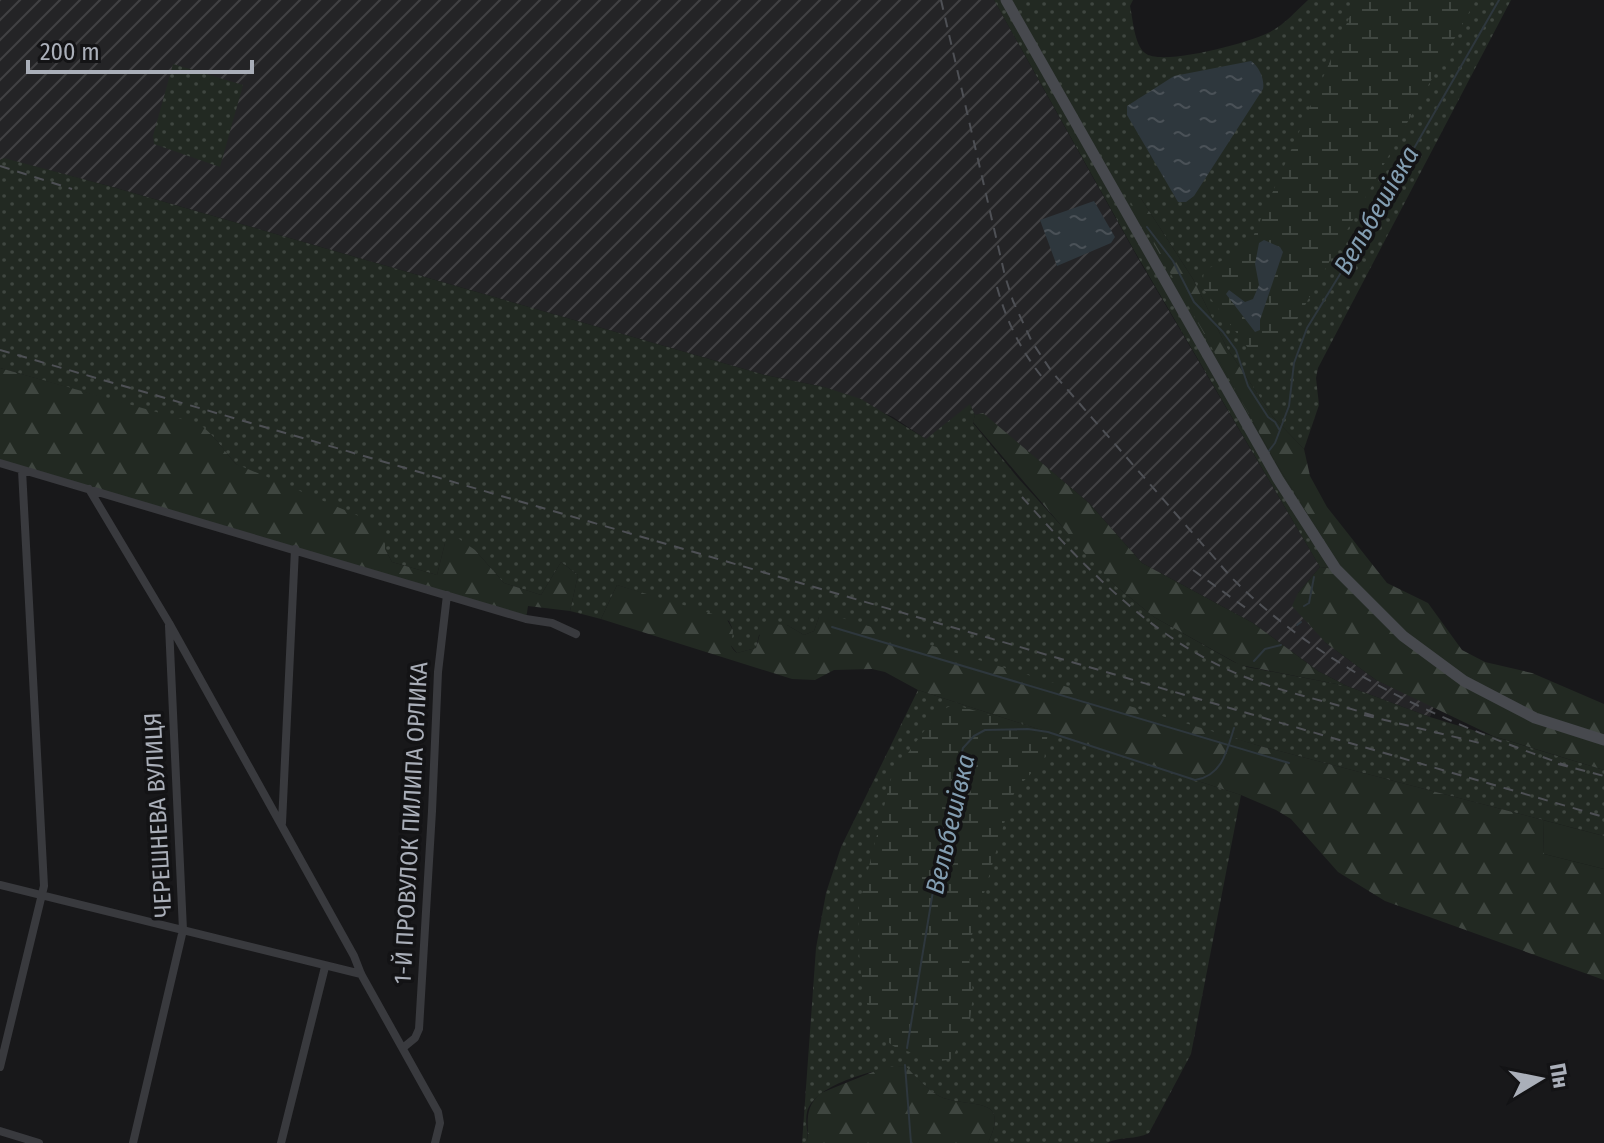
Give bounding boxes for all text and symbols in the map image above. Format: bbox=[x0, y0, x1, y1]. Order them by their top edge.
scale bar bbox=[28, 24, 252, 74]
text: 200 m bbox=[40, 38, 100, 66]
water label: Вельбешівка bbox=[1327, 141, 1425, 280]
street label: 1-Й ПРОВУЛОК ПИЛИПА ОРЛИКА bbox=[389, 661, 433, 985]
street label: ЧЕРЕШНЕВА ВУЛИЦЯ bbox=[139, 712, 177, 918]
water label: Вельбешівка bbox=[919, 751, 982, 897]
north arrow bbox=[1500, 1039, 1580, 1119]
text: Пн bbox=[1544, 1061, 1575, 1090]

